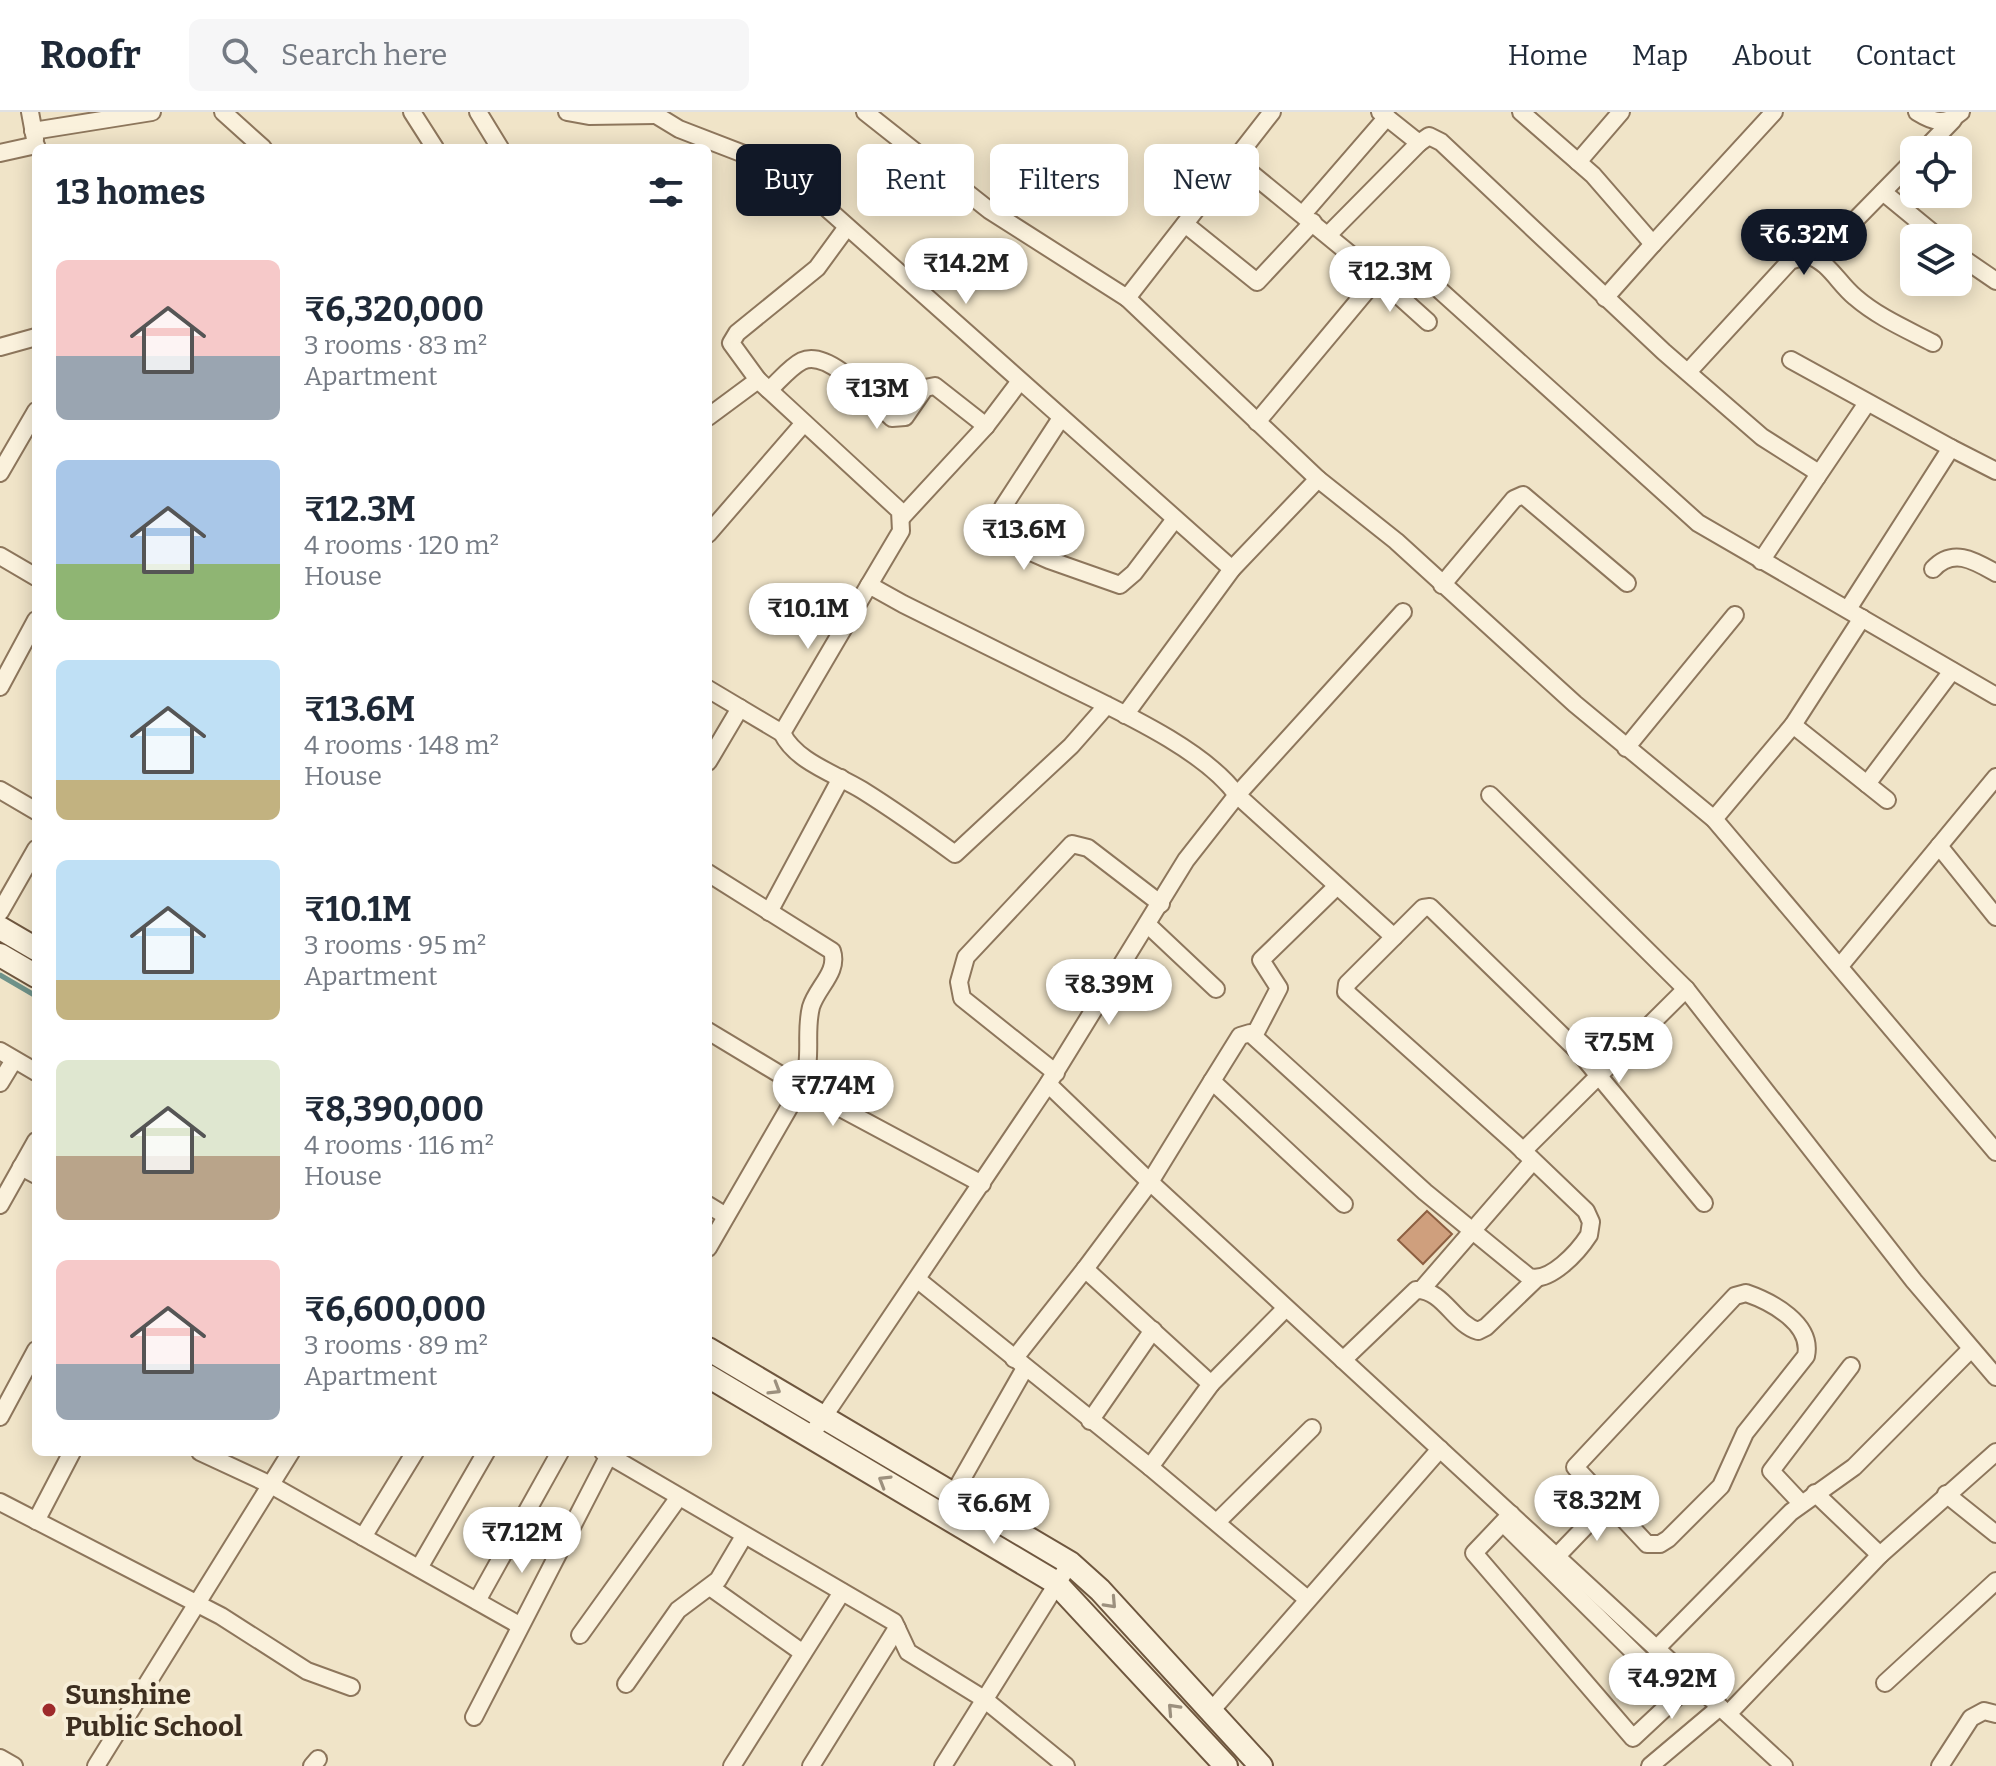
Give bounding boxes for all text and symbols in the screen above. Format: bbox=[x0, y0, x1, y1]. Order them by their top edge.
search box bbox=[189, 19, 749, 91]
text: Roofr bbox=[40, 32, 141, 78]
icon: search bbox=[217, 33, 261, 77]
text: Search here bbox=[281, 37, 447, 73]
text: Home bbox=[1508, 39, 1588, 72]
text: Map bbox=[1632, 39, 1688, 72]
text: About bbox=[1732, 39, 1812, 72]
text: Contact bbox=[1856, 39, 1956, 72]
map controls bbox=[1900, 136, 1972, 296]
button: locate bbox=[1900, 136, 1972, 208]
chip: Buy bbox=[736, 144, 841, 216]
chip: Rent bbox=[857, 144, 974, 216]
chip: Filters bbox=[990, 144, 1128, 216]
chip: New bbox=[1144, 144, 1259, 216]
icon: filters bbox=[644, 170, 688, 214]
text: 13 homes bbox=[56, 172, 205, 213]
pin: ₹6.32M bbox=[1739, 209, 1869, 277]
text: ₹6.32M bbox=[1759, 219, 1849, 250]
button: layers bbox=[1900, 224, 1972, 296]
pin: ₹14.2M bbox=[901, 238, 1031, 306]
pin: ₹12.3M bbox=[1325, 246, 1455, 314]
text: ₹14.2M bbox=[923, 248, 1009, 279]
text: ₹12.3M bbox=[1347, 256, 1433, 287]
text: ₹6,320,000 bbox=[304, 289, 484, 330]
icon: home bbox=[120, 292, 216, 388]
text: 3 rooms · 83 m² bbox=[304, 330, 487, 361]
text: Apartment bbox=[304, 361, 437, 392]
pin: ₹13M bbox=[830, 363, 924, 431]
text: ₹13M bbox=[845, 373, 909, 404]
text: ₹12.3M bbox=[304, 489, 416, 530]
icon: home bbox=[120, 492, 216, 588]
pin: ₹13.6M bbox=[959, 504, 1089, 572]
text: ₹13.6M bbox=[981, 514, 1067, 545]
text: 4 rooms · 120 m² bbox=[304, 530, 499, 561]
text: House bbox=[304, 561, 382, 592]
pin: ₹10.1M bbox=[743, 583, 873, 651]
text: ₹10.1M bbox=[767, 593, 849, 624]
text: ₹13.6M bbox=[304, 689, 415, 730]
icon: home bbox=[120, 692, 216, 788]
text: 4 rooms · 148 m² bbox=[304, 730, 499, 761]
text: House bbox=[304, 761, 382, 792]
text: ₹10.1M bbox=[304, 889, 412, 930]
icon: home bbox=[120, 892, 216, 988]
text: 3 rooms · 95 m² bbox=[304, 930, 486, 961]
pin: ₹8.39M bbox=[1044, 959, 1174, 1027]
text: Apartment bbox=[304, 961, 437, 992]
text: ₹8.39M bbox=[1064, 969, 1154, 1000]
pin: ₹7.5M bbox=[1563, 1017, 1675, 1085]
text: ₹7.5M bbox=[1584, 1027, 1654, 1058]
pin: ₹7.74M bbox=[768, 1060, 898, 1128]
text: ₹7.74M bbox=[791, 1070, 875, 1101]
text: ₹8,390,000 bbox=[304, 1089, 484, 1130]
icon: home bbox=[120, 1092, 216, 1188]
text: 4 rooms · 116 m² bbox=[304, 1130, 494, 1161]
text: House bbox=[304, 1161, 382, 1192]
text: ₹6,600,000 bbox=[304, 1289, 486, 1330]
icon: home bbox=[120, 1292, 216, 1388]
text: 3 rooms · 89 m² bbox=[304, 1330, 488, 1361]
text: Apartment bbox=[304, 1361, 437, 1392]
one-way arrow bbox=[766, 1379, 781, 1395]
one-way arrow bbox=[878, 1475, 893, 1491]
pin: ₹8.32M bbox=[1532, 1475, 1662, 1543]
pin: ₹6.6M bbox=[938, 1478, 1050, 1546]
text: ₹8.32M bbox=[1552, 1485, 1642, 1516]
text: ₹6.6M bbox=[956, 1488, 1032, 1519]
pin: ₹7.12M bbox=[457, 1507, 587, 1575]
text: ₹7.12M bbox=[481, 1517, 563, 1548]
one-way arrow bbox=[1102, 1593, 1116, 1608]
pin: ₹4.92M bbox=[1607, 1653, 1737, 1721]
text: ₹4.92M bbox=[1627, 1663, 1717, 1694]
place label: Sunshine Public School bbox=[65, 1678, 243, 1743]
marker: Sunshine Public School bbox=[40, 1701, 58, 1719]
one-way arrow bbox=[1169, 1703, 1183, 1718]

